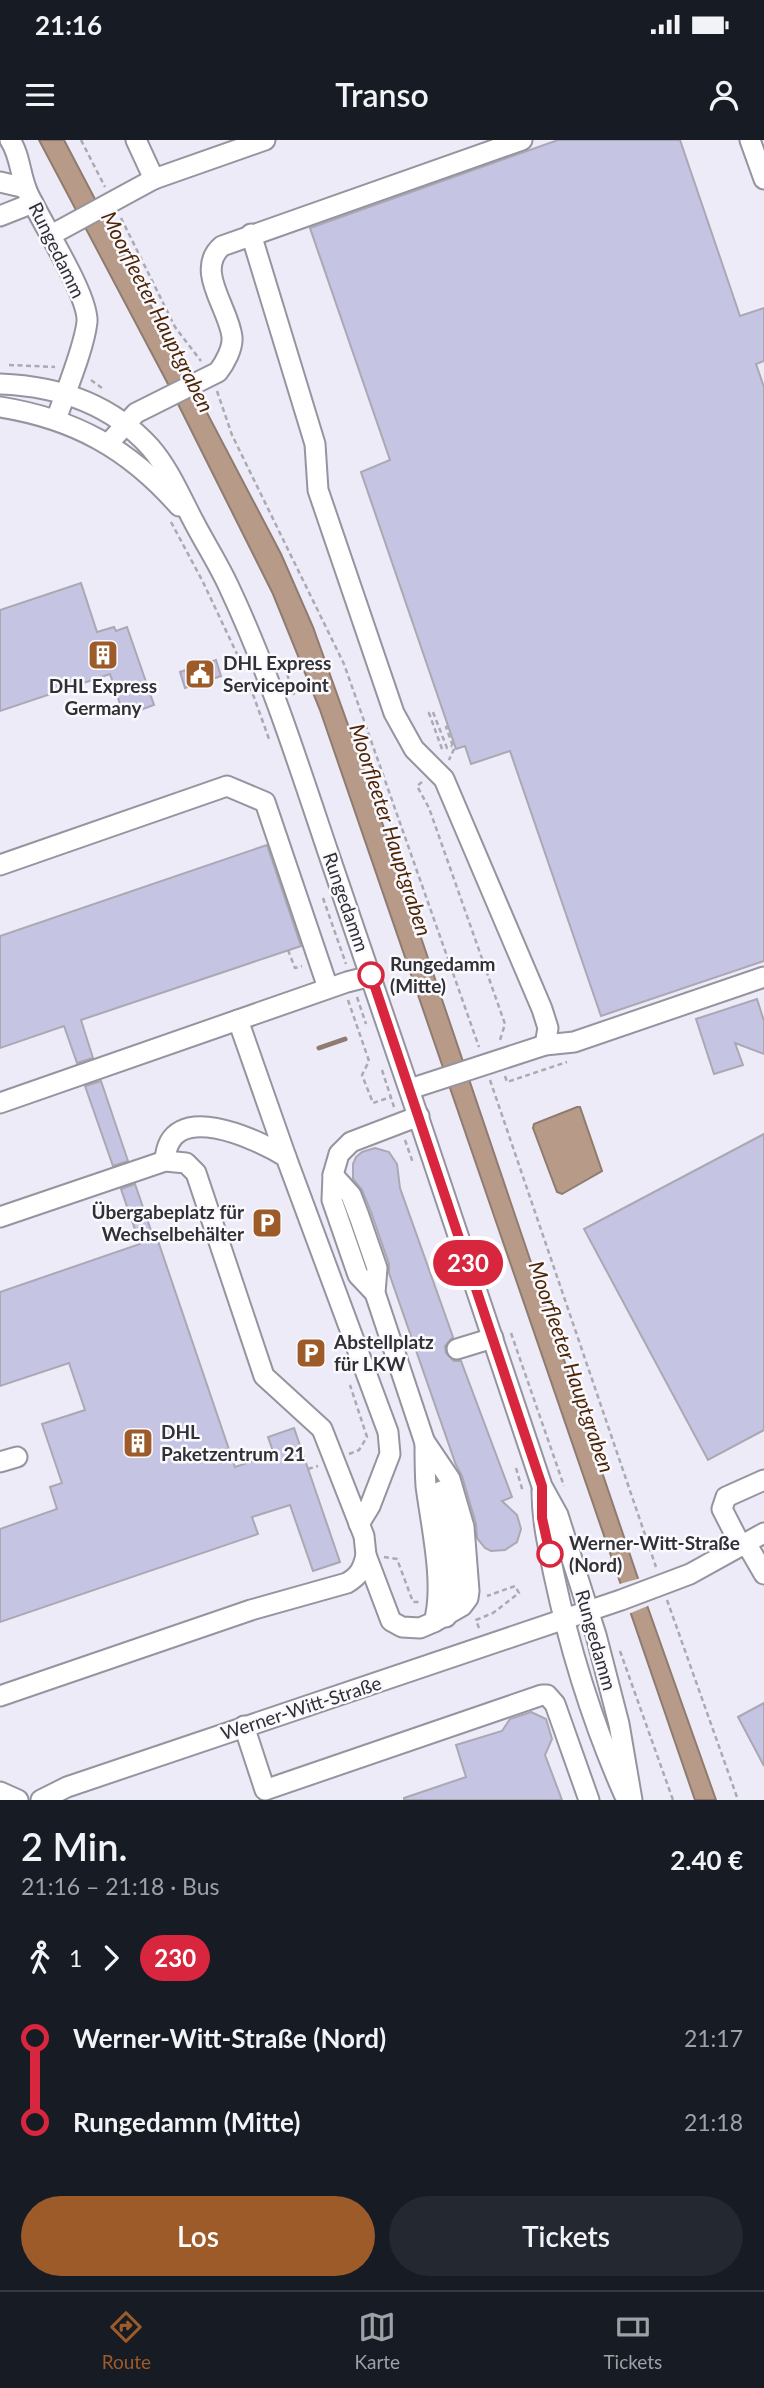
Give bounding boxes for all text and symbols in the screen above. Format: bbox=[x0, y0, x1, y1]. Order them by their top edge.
text: 21:16 bbox=[35, 9, 102, 41]
text: Transo bbox=[335, 75, 429, 114]
icon: menu bbox=[21, 76, 59, 114]
icon: person bbox=[705, 76, 743, 114]
street label: Rungedamm bbox=[24, 198, 91, 301]
water label: Moorfleeter Hauptgraben bbox=[97, 207, 220, 416]
building icon: DHL Express Germany bbox=[86, 638, 120, 672]
place label: DHL Express Servicepoint bbox=[223, 651, 331, 696]
public building icon: DHL Express Servicepoint bbox=[183, 657, 217, 691]
place label: DHL Express Germany bbox=[49, 674, 157, 719]
water label: Moorfleeter Hauptgraben bbox=[345, 720, 438, 939]
street label: Rungedamm bbox=[319, 849, 374, 955]
place label: Rungedamm (Mitte) bbox=[390, 952, 496, 997]
marker: Rungedamm (Mitte) bbox=[358, 962, 384, 988]
place label: Übergabeplatz für Wechselbehälter bbox=[91, 1200, 245, 1245]
parking icon: Übergabeplatz für Wechselbehälter bbox=[250, 1206, 284, 1240]
line badge: 230 bbox=[428, 1240, 508, 1286]
text: 230 bbox=[447, 1248, 489, 1277]
water label: Moorfleeter Hauptgraben bbox=[524, 1258, 620, 1476]
place label: Abstellplatz für LKW bbox=[333, 1330, 434, 1375]
parking icon: Abstellplatz für LKW bbox=[294, 1336, 328, 1370]
place label: DHL Paketzentrum 21 bbox=[161, 1420, 306, 1465]
building icon: DHL Paketzentrum 21 bbox=[121, 1426, 155, 1460]
place label: Werner-Witt-Straße (Nord) bbox=[569, 1531, 740, 1576]
marker: Werner-Witt-Straße (Nord) bbox=[537, 1541, 563, 1567]
street label: Rungedamm bbox=[571, 1587, 622, 1693]
street label: Werner-Witt-Straße bbox=[218, 1671, 384, 1744]
text: 2 Min. bbox=[21, 1823, 128, 1869]
text: 2.40 € bbox=[670, 1844, 743, 1876]
text: 21:16 – 21:18 · Bus bbox=[21, 1872, 220, 1900]
icon: walk bbox=[21, 1939, 59, 1977]
icon: forward bbox=[92, 1939, 130, 1977]
text: 230 bbox=[154, 1943, 196, 1972]
text: 1 bbox=[69, 1944, 82, 1972]
text: Werner-Witt-Straße (Nord) bbox=[73, 2022, 386, 2054]
text: 21:17 bbox=[684, 2024, 743, 2052]
text: Rungedamm (Mitte) bbox=[73, 2106, 300, 2138]
text: 21:18 bbox=[684, 2108, 743, 2136]
button: Los bbox=[21, 2196, 375, 2276]
button: Tickets bbox=[389, 2196, 743, 2276]
tab: Route bbox=[102, 2308, 151, 2373]
tab: Karte bbox=[354, 2308, 400, 2373]
tab: Tickets bbox=[603, 2308, 662, 2373]

